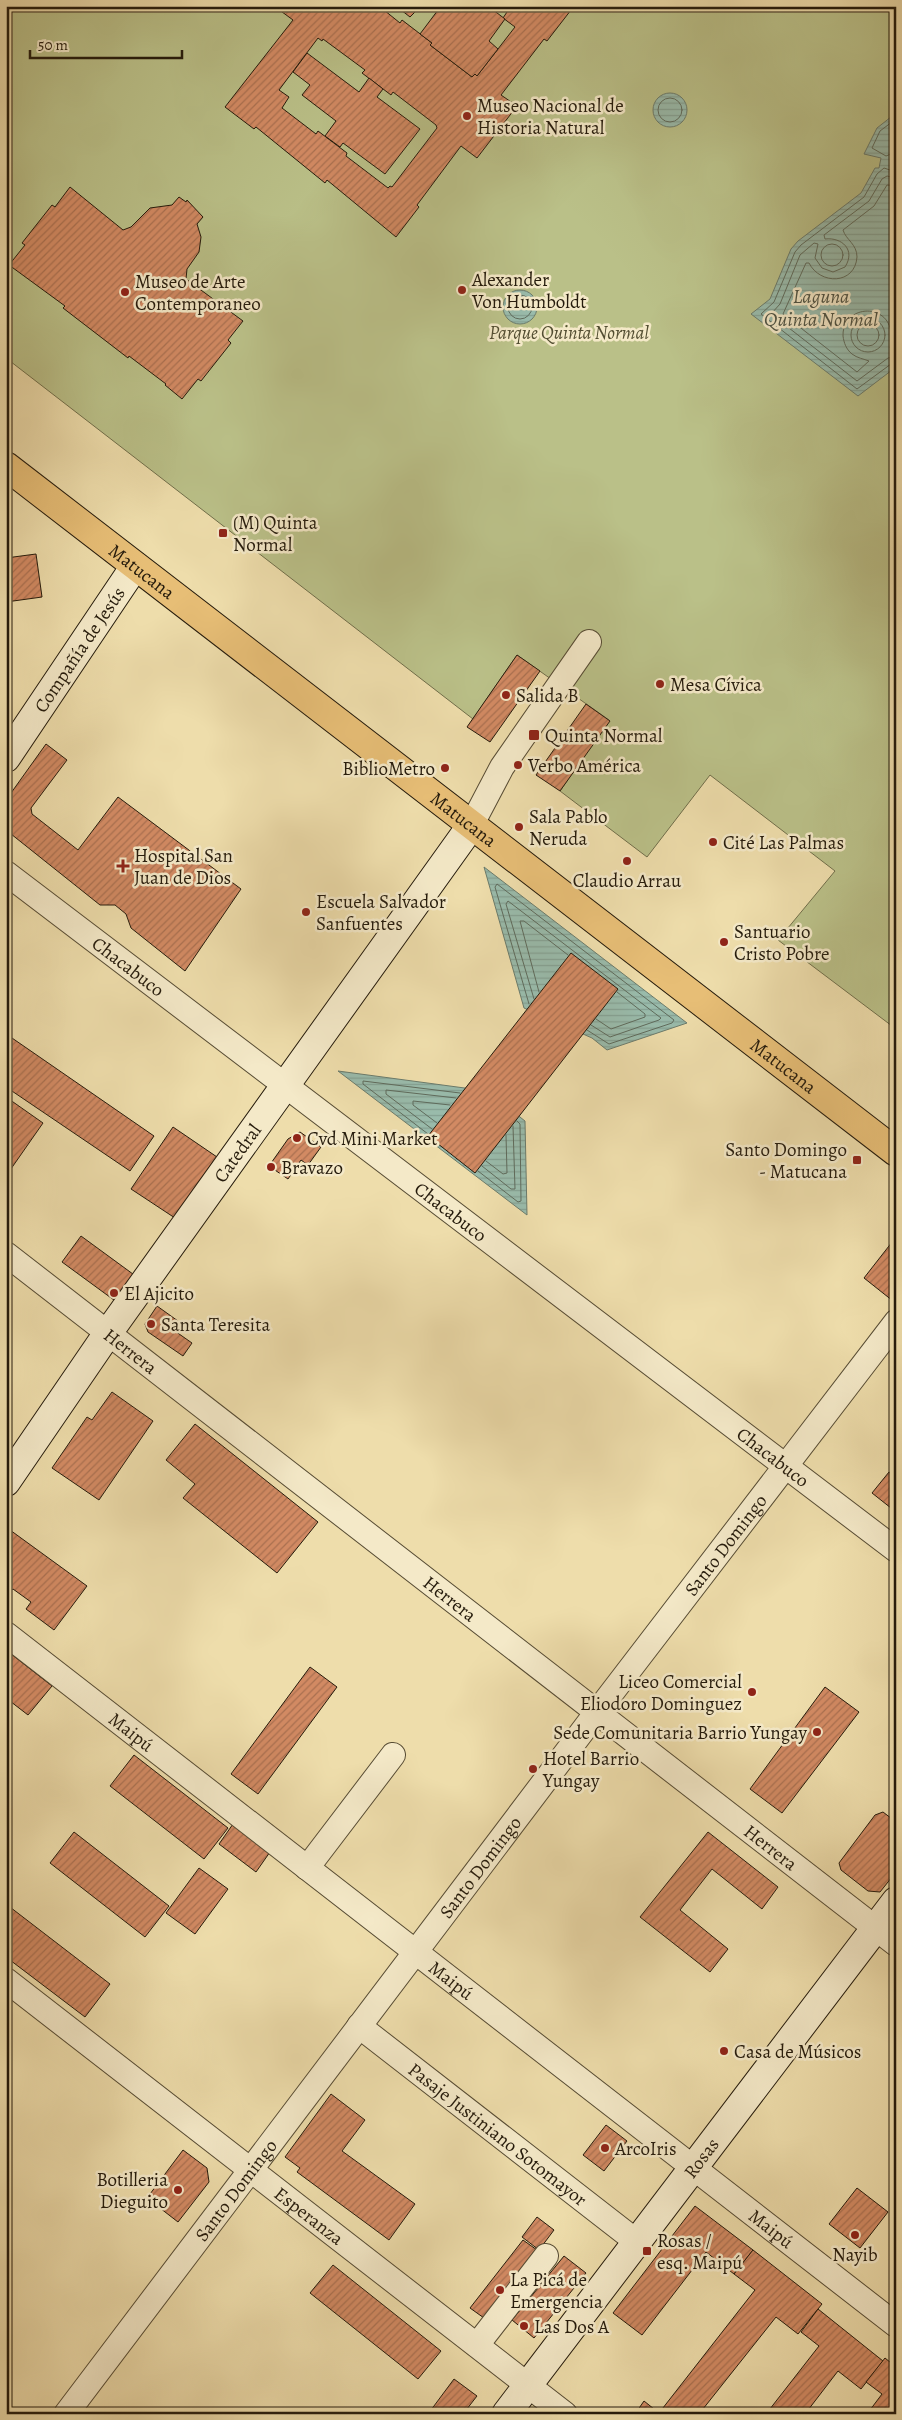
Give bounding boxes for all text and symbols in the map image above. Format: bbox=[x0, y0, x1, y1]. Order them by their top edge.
scale bar bbox=[30, 28, 182, 60]
text: 50 m bbox=[38, 35, 68, 55]
place label: Museo Nacional de Historia Natural bbox=[477, 93, 624, 141]
marker: Museo Nacional de Historia Natural bbox=[461, 110, 473, 122]
place label: Alexander Von Humboldt bbox=[471, 267, 586, 315]
place label: Museo de Arte Contemporaneo bbox=[135, 269, 261, 317]
water label: Laguna Quinta Normal bbox=[764, 283, 878, 333]
marker: Alexander Von Humboldt bbox=[456, 284, 468, 296]
marker: Museo de Arte Contemporaneo bbox=[119, 286, 131, 298]
park label: Parque Quinta Normal bbox=[489, 320, 649, 346]
place label: (M) Quinta Normal bbox=[233, 510, 318, 558]
marker: (M) Quinta Normal bbox=[217, 527, 229, 539]
street label: Matucana bbox=[103, 538, 180, 606]
street label: Compañía de Jesús bbox=[28, 582, 131, 718]
place label: Mesa Cívica bbox=[670, 672, 762, 698]
marker: Mesa Cívica bbox=[654, 678, 666, 690]
place label: Salida B bbox=[516, 683, 579, 709]
marker: Salida B bbox=[500, 689, 512, 701]
place label: Quinta Normal bbox=[545, 723, 663, 749]
marker: Quinta Normal bbox=[527, 728, 541, 742]
place label: Verbo América bbox=[527, 753, 641, 779]
place label: BiblioMetro bbox=[342, 756, 435, 782]
marker: Verbo América bbox=[512, 759, 524, 771]
marker: BiblioMetro bbox=[439, 762, 451, 774]
street label: Matucana bbox=[425, 786, 502, 854]
place label: Sala Pablo Neruda bbox=[529, 804, 608, 852]
marker: Sala Pablo Neruda bbox=[513, 821, 525, 833]
place label: Cité Las Palmas bbox=[723, 830, 844, 856]
marker: Cité Las Palmas bbox=[707, 836, 719, 848]
place label: Hospital San Juan de Dios bbox=[134, 843, 233, 891]
marker: Claudio Arrau bbox=[621, 855, 633, 867]
marker: Hospital San Juan de Dios bbox=[116, 859, 130, 873]
place label: Claudio Arrau bbox=[573, 868, 682, 894]
place label: Escuela Salvador Sanfuentes bbox=[316, 889, 446, 937]
marker: Escuela Salvador Sanfuentes bbox=[300, 906, 312, 918]
place label: Santuario Cristo Pobre bbox=[734, 919, 830, 967]
street label: Chacabuco bbox=[86, 931, 170, 1003]
marker: Santuario Cristo Pobre bbox=[718, 936, 730, 948]
street label: Matucana bbox=[745, 1032, 822, 1100]
street label: Catedral bbox=[208, 1119, 268, 1188]
place label: Cvd Mini Market bbox=[307, 1126, 438, 1152]
marker: Cvd Mini Market bbox=[291, 1132, 303, 1144]
place label: Santo Domingo - Matucana bbox=[725, 1137, 847, 1185]
marker: Santo Domingo - Matucana bbox=[851, 1154, 863, 1166]
place label: Bravazo bbox=[281, 1155, 343, 1181]
marker: Bravazo bbox=[265, 1161, 277, 1173]
street label: Chacabuco bbox=[409, 1176, 492, 1248]
place label: El Ajicito bbox=[124, 1281, 194, 1307]
marker: El Ajicito bbox=[108, 1287, 120, 1299]
place label: Santa Teresita bbox=[161, 1312, 270, 1338]
marker: Santa Teresita bbox=[145, 1318, 157, 1330]
street label: Herrera bbox=[98, 1323, 163, 1381]
street label: Chacabuco bbox=[731, 1421, 814, 1493]
street label: Santo Domingo bbox=[679, 1489, 773, 1602]
street label: Herrera bbox=[417, 1570, 482, 1628]
place label: Liceo Comercial Eliodoro Dominguez bbox=[580, 1669, 742, 1717]
marker: Liceo Comercial Eliodoro Dominguez bbox=[746, 1686, 758, 1698]
street label: Maipú bbox=[103, 1707, 159, 1758]
place label: Sede Comunitaria Barrio Yungay bbox=[553, 1720, 808, 1746]
marker: Sede Comunitaria Barrio Yungay bbox=[811, 1726, 823, 1738]
place label: Hotel Barrio Yungay bbox=[542, 1746, 639, 1794]
marker: Hotel Barrio Yungay bbox=[527, 1763, 539, 1775]
street label: Santo Domingo bbox=[433, 1811, 528, 1924]
street label: Herrera bbox=[738, 1819, 803, 1877]
street label: Maipú bbox=[423, 1955, 479, 2007]
place label: Casa de Músicos bbox=[734, 2039, 861, 2065]
marker: Casa de Músicos bbox=[718, 2045, 730, 2057]
street label: Pasaje Justiniano Sotomayor bbox=[402, 2057, 592, 2213]
street label: Rosas bbox=[678, 2133, 726, 2184]
street label: Santo Domingo bbox=[189, 2134, 283, 2247]
place label: ArcoIris bbox=[614, 2136, 677, 2162]
marker: ArcoIris bbox=[599, 2142, 611, 2154]
place label: Botilleria Dieguito bbox=[96, 2167, 168, 2215]
street label: Esperanza bbox=[269, 2181, 349, 2252]
marker: Botilleria Dieguito bbox=[172, 2184, 184, 2196]
street label: Maipú bbox=[743, 2203, 799, 2255]
place label: Rosas / esq. Maipú bbox=[657, 2228, 743, 2276]
marker: Nayib bbox=[849, 2229, 861, 2241]
place label: Nayib bbox=[832, 2242, 878, 2268]
marker: Rosas / esq. Maipú bbox=[641, 2245, 653, 2257]
place label: La Picá de Emergencia bbox=[510, 2267, 603, 2315]
marker: La Picá de Emergencia bbox=[494, 2284, 506, 2296]
place label: Las Dos A bbox=[534, 2314, 610, 2340]
marker: Las Dos A bbox=[518, 2320, 530, 2332]

